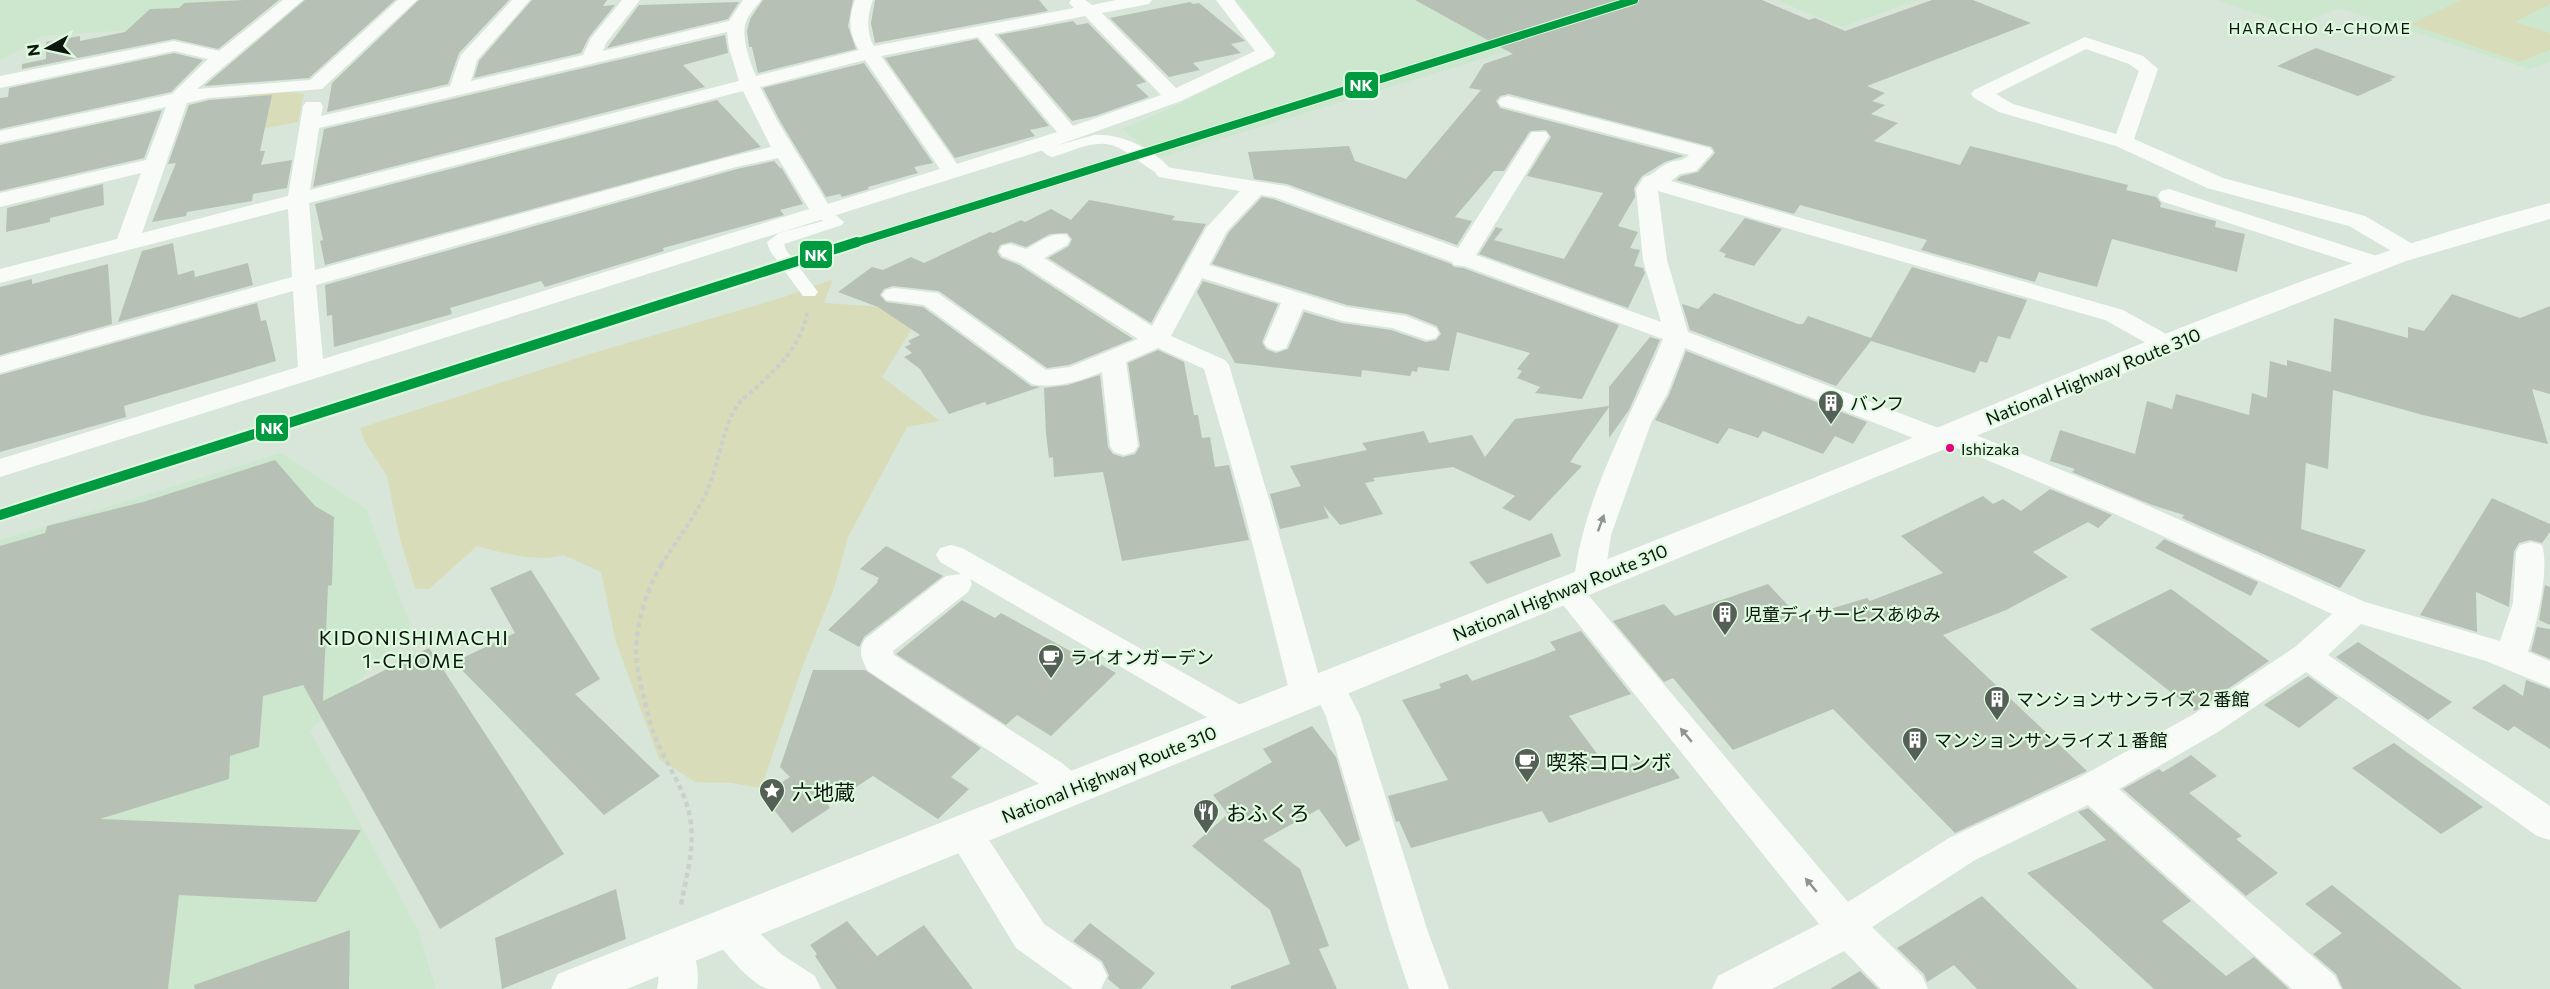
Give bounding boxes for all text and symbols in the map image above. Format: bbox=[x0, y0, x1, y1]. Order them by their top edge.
north arrow bbox=[18, 18, 78, 78]
district label: HARACHO 4-CHOME bbox=[2229, 18, 2411, 37]
text: N bbox=[22, 43, 43, 57]
line badge: NK bbox=[1344, 71, 1379, 99]
text: NK bbox=[1349, 75, 1373, 94]
line badge: NK bbox=[799, 240, 833, 269]
text: NK bbox=[804, 245, 828, 264]
street label: National Highway Route 310 bbox=[1982, 323, 2204, 429]
building icon: バンフ bbox=[1816, 388, 1846, 426]
place label: バンフ bbox=[1850, 392, 1904, 414]
line badge: NK bbox=[255, 414, 289, 442]
text: NK bbox=[260, 418, 284, 437]
place label: Ishizaka bbox=[1961, 439, 2019, 458]
marker: Ishizaka bbox=[1944, 442, 1956, 454]
one-way arrow bbox=[1596, 514, 1606, 532]
street label: National Highway Route 310 bbox=[1449, 539, 1671, 645]
building icon: 児童ディサービスあゆみ bbox=[1710, 599, 1740, 637]
place label: 児童ディサービスあゆみ bbox=[1744, 603, 1941, 625]
district label: KIDONISHIMACHI 1-CHOME bbox=[319, 625, 509, 672]
cafe icon: ライオンガーデン bbox=[1036, 642, 1066, 680]
place label: ライオンガーデン bbox=[1070, 646, 1214, 668]
building icon: マンションサンライズ２番館 bbox=[1982, 684, 2012, 722]
place label: マンションサンライズ２番館 bbox=[2016, 688, 2249, 710]
street label: National Highway Route 310 bbox=[998, 721, 1220, 827]
building icon: マンションサンライズ１番館 bbox=[1900, 725, 1930, 763]
one-way arrow bbox=[1680, 728, 1693, 743]
place label: マンションサンライズ１番館 bbox=[1934, 729, 2167, 751]
cafe icon: 喫茶コロンボ bbox=[1512, 746, 1542, 784]
place label: 喫茶コロンボ bbox=[1546, 749, 1672, 774]
place icon: 六地蔵 bbox=[757, 776, 787, 814]
place label: 六地蔵 bbox=[792, 779, 855, 804]
restaurant icon: おふくろ bbox=[1191, 797, 1221, 835]
place label: おふくろ bbox=[1226, 800, 1310, 825]
one-way arrow bbox=[1804, 877, 1817, 893]

